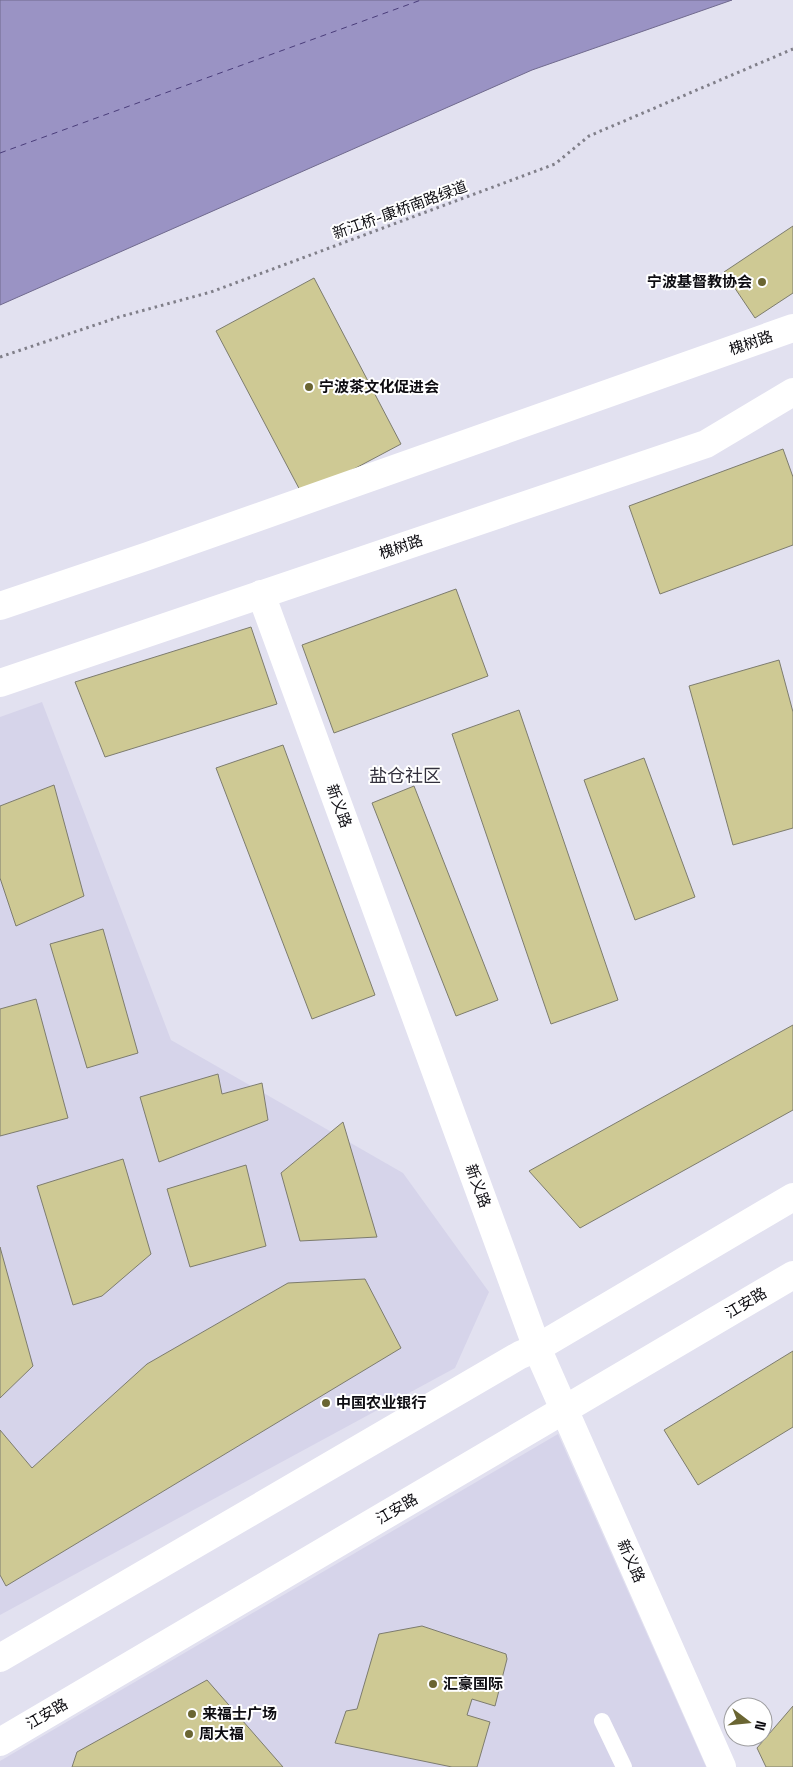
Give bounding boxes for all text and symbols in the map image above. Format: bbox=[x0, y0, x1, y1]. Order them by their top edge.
street label: 新江桥-康桥南路绿道 bbox=[330, 176, 470, 243]
place label: 宁波基督教协会 bbox=[647, 272, 752, 291]
marker: 宁波基督教协会 bbox=[756, 276, 768, 288]
street label: 槐树路 bbox=[726, 326, 775, 359]
place label: 宁波茶文化促进会 bbox=[319, 377, 439, 396]
marker: 宁波茶文化促进会 bbox=[303, 381, 315, 393]
street label: 槐树路 bbox=[376, 530, 425, 563]
district label: 盐仓社区 bbox=[369, 764, 441, 787]
street label: 新义路 bbox=[323, 781, 356, 830]
street label: 新义路 bbox=[462, 1161, 495, 1210]
street label: 江安路 bbox=[722, 1283, 770, 1322]
place label: 中国农业银行 bbox=[336, 1393, 426, 1412]
marker: 中国农业银行 bbox=[320, 1397, 332, 1409]
street label: 江安路 bbox=[373, 1489, 421, 1528]
street label: 新义路 bbox=[614, 1536, 649, 1585]
place label: 汇豪国际 bbox=[443, 1674, 503, 1693]
marker: 汇豪国际 bbox=[427, 1678, 439, 1690]
street label: 江安路 bbox=[23, 1694, 71, 1733]
north arrow bbox=[723, 1697, 773, 1747]
place label: 来福士广场 bbox=[202, 1704, 277, 1723]
marker: 来福士广场 bbox=[186, 1708, 198, 1720]
text: N bbox=[751, 1719, 770, 1733]
place label: 周大福 bbox=[199, 1724, 244, 1743]
marker: 周大福 bbox=[183, 1728, 195, 1740]

